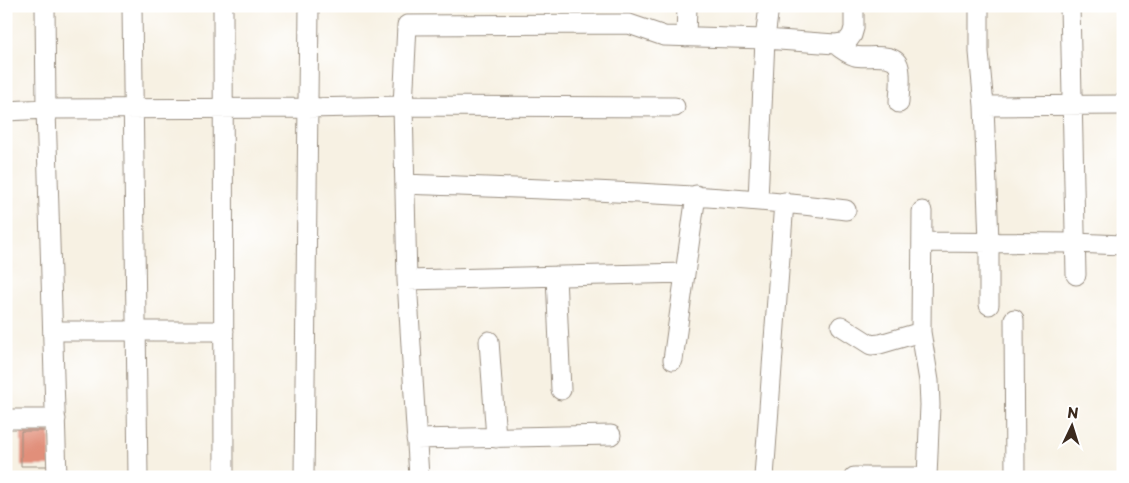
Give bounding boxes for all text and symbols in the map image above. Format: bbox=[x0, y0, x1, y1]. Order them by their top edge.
north arrow bbox=[1046, 400, 1096, 450]
text: N bbox=[1067, 402, 1079, 423]

